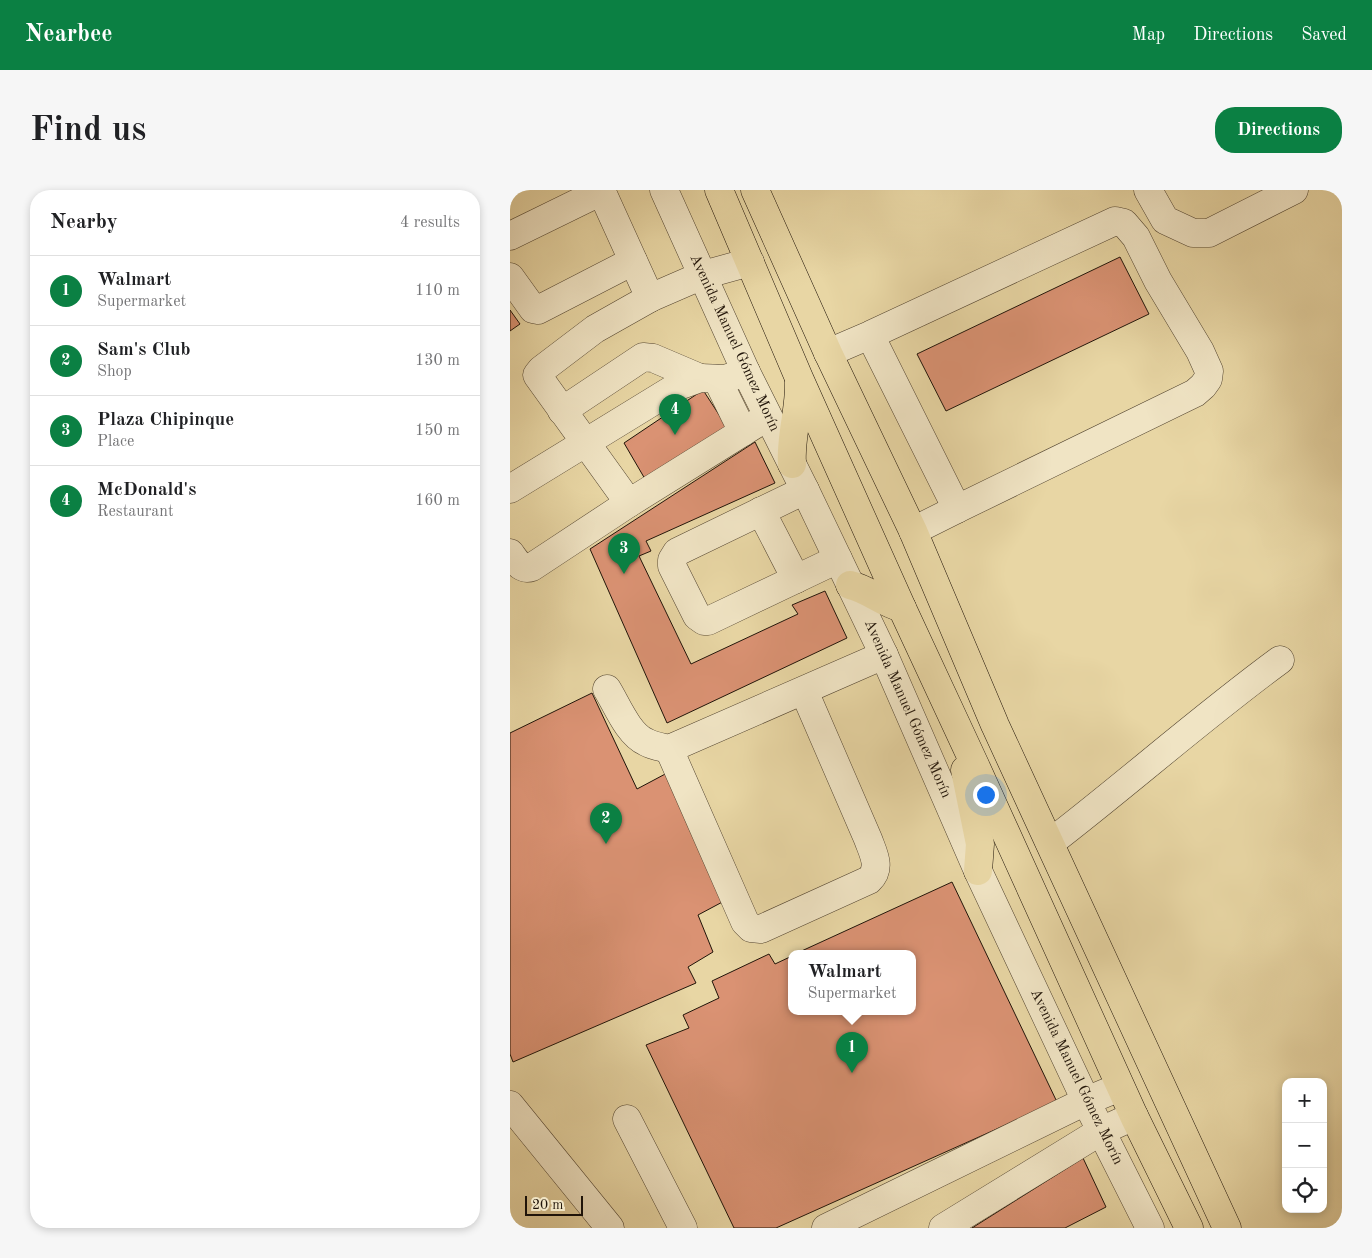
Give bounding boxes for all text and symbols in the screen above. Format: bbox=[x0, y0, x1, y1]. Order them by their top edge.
text: Nearbee bbox=[25, 23, 113, 47]
text: Map bbox=[1132, 26, 1165, 44]
text: Directions bbox=[1193, 26, 1273, 44]
text: Saved bbox=[1301, 26, 1347, 44]
button: Directions bbox=[1215, 107, 1342, 153]
text: Find us bbox=[30, 113, 146, 148]
text: Nearby bbox=[50, 212, 118, 233]
text: 4 results bbox=[400, 215, 460, 231]
street label: Avenida Manuel Gómez Morín bbox=[686, 252, 782, 434]
text: Walmart bbox=[97, 271, 171, 290]
text: 1 bbox=[61, 283, 71, 299]
text: 110 m bbox=[415, 283, 460, 299]
text: Supermarket bbox=[97, 294, 186, 310]
text: Sam's Club bbox=[97, 341, 191, 360]
text: 2 bbox=[61, 353, 71, 369]
text: 130 m bbox=[415, 353, 460, 369]
text: Shop bbox=[97, 364, 132, 380]
pin: 4 bbox=[659, 394, 691, 435]
text: Plaza Chipinque bbox=[97, 411, 234, 430]
text: 3 bbox=[61, 423, 71, 439]
text: 150 m bbox=[415, 423, 460, 439]
text: Place bbox=[97, 434, 134, 450]
text: McDonald's bbox=[97, 481, 196, 500]
text: 4 bbox=[61, 493, 71, 509]
text: 160 m bbox=[415, 493, 460, 509]
text: Restaurant bbox=[97, 504, 174, 520]
pin: 3 bbox=[608, 533, 640, 574]
street label: Avenida Manuel Gómez Morín bbox=[861, 618, 953, 800]
your location bbox=[973, 782, 999, 808]
pin: 2 bbox=[590, 803, 622, 844]
popup bbox=[788, 950, 916, 1015]
text: Walmart bbox=[807, 963, 882, 982]
text: Supermarket bbox=[807, 986, 897, 1002]
street label: Avenida Manuel Gómez Morín bbox=[1027, 987, 1125, 1167]
pin: 1 bbox=[836, 1032, 868, 1073]
map controls bbox=[1282, 1078, 1327, 1213]
button: + bbox=[1282, 1078, 1327, 1123]
button: − bbox=[1282, 1123, 1327, 1168]
button: locate bbox=[1282, 1168, 1327, 1213]
scale bar bbox=[525, 1193, 582, 1216]
text: 20 m bbox=[532, 1198, 563, 1212]

